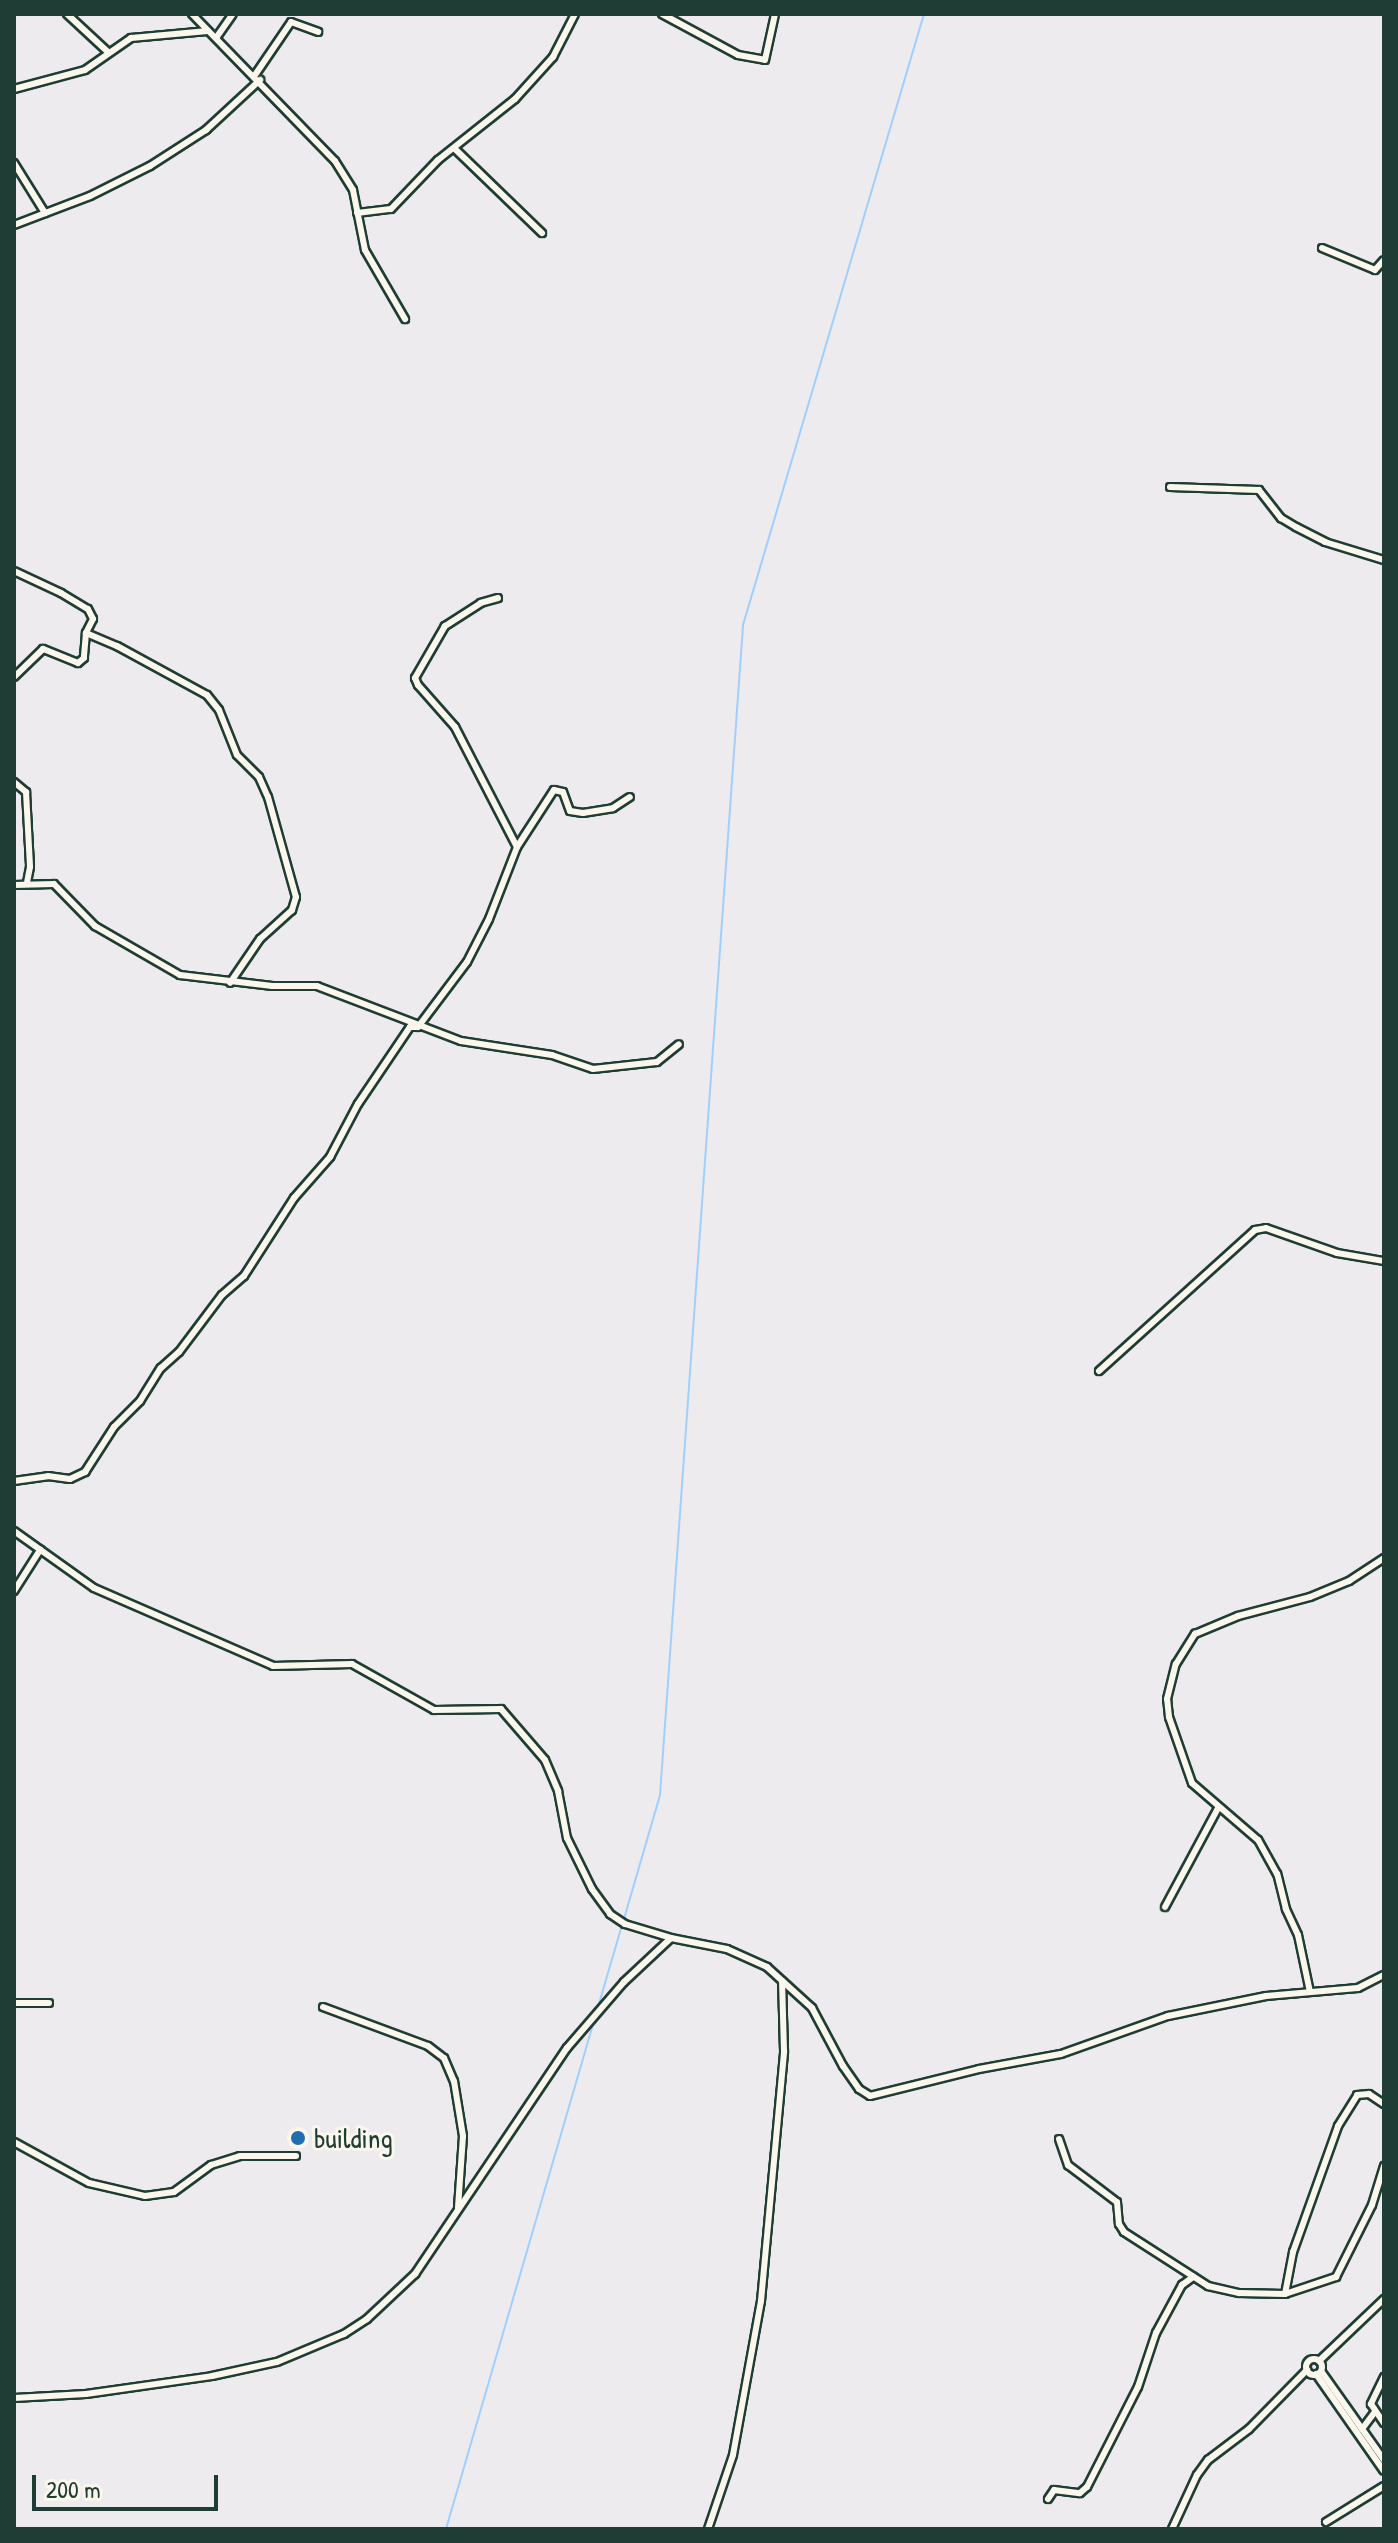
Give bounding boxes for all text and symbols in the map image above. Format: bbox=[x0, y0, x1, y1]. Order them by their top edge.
place label: building bbox=[314, 2121, 393, 2155]
marker: building bbox=[289, 2129, 307, 2147]
scale bar bbox=[36, 2459, 222, 2509]
text: 200 m bbox=[46, 2473, 101, 2505]

